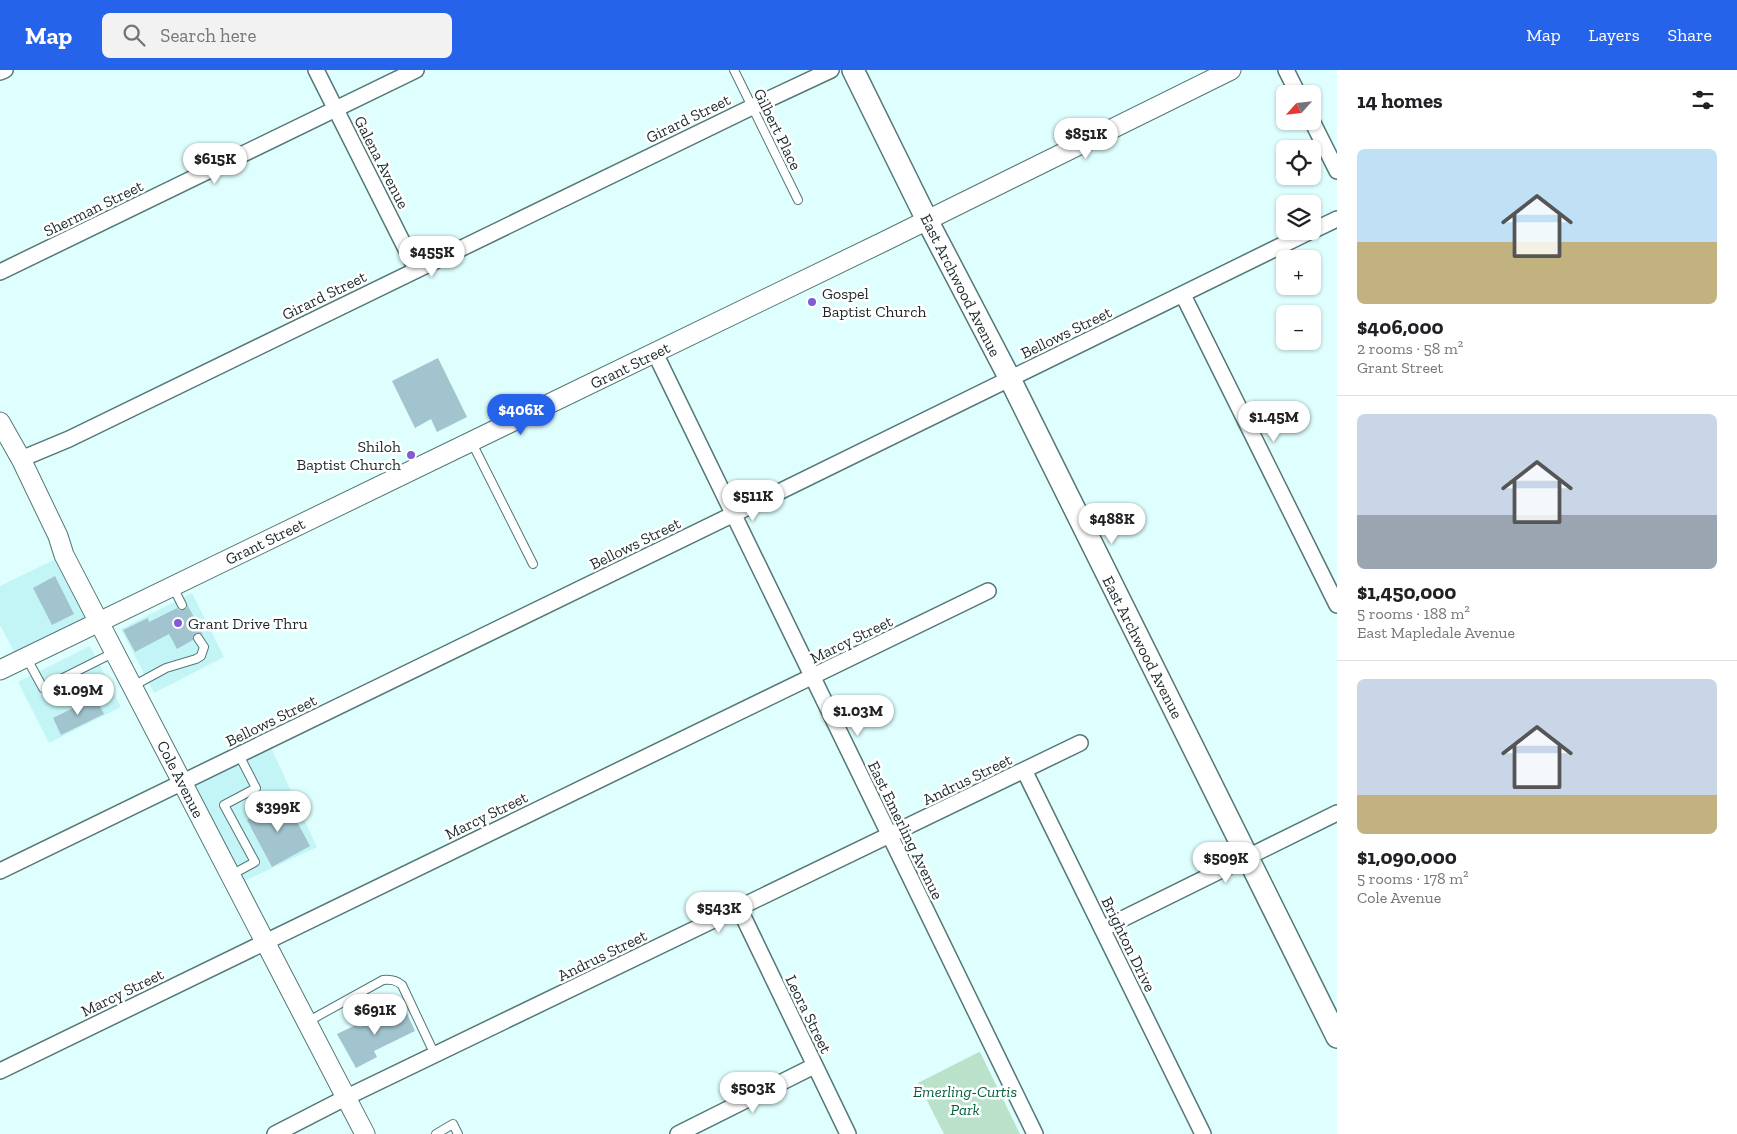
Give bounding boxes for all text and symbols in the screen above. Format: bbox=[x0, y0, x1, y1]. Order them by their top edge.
search box bbox=[102, 13, 452, 58]
text: Map bbox=[25, 21, 72, 50]
icon: search bbox=[120, 21, 148, 49]
text: Search here bbox=[160, 24, 257, 47]
text: Map bbox=[1526, 24, 1561, 46]
text: Layers bbox=[1589, 24, 1640, 46]
text: Share bbox=[1668, 24, 1712, 46]
street label: Gilbert Place bbox=[750, 85, 805, 173]
north arrow bbox=[1276, 85, 1321, 130]
map controls bbox=[1276, 85, 1321, 350]
icon: filters bbox=[1689, 86, 1717, 114]
text: 14 homes bbox=[1357, 88, 1443, 113]
street label: Girard Street bbox=[643, 90, 733, 147]
street label: Galena Avenue bbox=[350, 113, 413, 212]
pin: $851K bbox=[1051, 118, 1121, 160]
text: $851K bbox=[1065, 124, 1107, 143]
button: locate bbox=[1276, 140, 1321, 185]
pin: $615K bbox=[180, 142, 250, 185]
text: $615K bbox=[194, 149, 236, 168]
street label: Sherman Street bbox=[40, 176, 146, 241]
icon: home bbox=[1492, 181, 1582, 271]
button: layers bbox=[1276, 195, 1321, 240]
street label: East Archwood Avenue bbox=[916, 211, 1005, 360]
pin: $455K bbox=[397, 236, 467, 278]
text: $455K bbox=[410, 242, 454, 261]
button: + bbox=[1276, 250, 1321, 295]
street label: Girard Street bbox=[279, 267, 369, 324]
place label: Gospel Baptist Church bbox=[822, 284, 927, 321]
marker: Gospel Baptist Church bbox=[806, 296, 818, 308]
street label: Bellows Street bbox=[1018, 302, 1115, 363]
button: − bbox=[1276, 305, 1321, 350]
text: $406,000 bbox=[1357, 314, 1444, 339]
street label: Grant Street bbox=[587, 338, 673, 393]
text: 2 rooms · 58 m² bbox=[1357, 339, 1463, 358]
text: Grant Street bbox=[1357, 358, 1443, 377]
pin: $406K bbox=[486, 394, 556, 436]
text: $406K bbox=[498, 400, 544, 419]
pin: $1.45M bbox=[1233, 400, 1315, 443]
text: $1.45M bbox=[1249, 407, 1299, 426]
place label: Shiloh Baptist Church bbox=[296, 437, 401, 474]
icon: home bbox=[1492, 447, 1582, 537]
marker: Shiloh Baptist Church bbox=[405, 449, 417, 461]
pin: $511K bbox=[718, 480, 788, 522]
text: $511K bbox=[733, 486, 773, 505]
pin: $488K bbox=[1077, 502, 1147, 545]
text: $488K bbox=[1089, 509, 1135, 528]
street label: Bellows Street bbox=[587, 513, 684, 574]
street label: Grant Street bbox=[222, 514, 308, 569]
street label: East Archwood Avenue bbox=[1098, 573, 1187, 722]
text: $1,450,000 bbox=[1357, 579, 1456, 604]
text: 5 rooms · 188 m² bbox=[1357, 604, 1470, 623]
street label: Marcy Street bbox=[807, 611, 896, 668]
place label: Grant Drive Thru bbox=[188, 614, 308, 633]
marker: Grant Drive Thru bbox=[172, 617, 184, 629]
text: East Mapledale Avenue bbox=[1357, 623, 1515, 642]
pin: $1.09M bbox=[37, 674, 119, 716]
text: $1.09M bbox=[53, 680, 103, 699]
street label: Bellows Street bbox=[223, 690, 320, 751]
pin: $1.03M bbox=[817, 694, 899, 737]
text: $1.03M bbox=[833, 701, 883, 720]
icon: home bbox=[1492, 712, 1582, 802]
street label: Cole Avenue bbox=[153, 737, 208, 821]
street label: Andrus Street bbox=[920, 750, 1015, 809]
street label: East Emerling Avenue bbox=[864, 758, 947, 903]
street label: Marcy Street bbox=[442, 787, 531, 844]
pin: $399K bbox=[243, 790, 313, 833]
text: $399K bbox=[256, 797, 300, 816]
pin: $509K bbox=[1191, 842, 1261, 884]
text: $1,090,000 bbox=[1357, 844, 1457, 869]
text: $509K bbox=[1204, 848, 1248, 867]
text: 5 rooms · 178 m² bbox=[1357, 869, 1469, 888]
text: Cole Avenue bbox=[1357, 888, 1441, 907]
pin: $543K bbox=[684, 892, 754, 934]
street label: Brighton Drive bbox=[1097, 894, 1160, 995]
text: $543K bbox=[697, 898, 741, 917]
street label: Andrus Street bbox=[555, 926, 650, 985]
street label: Marcy Street bbox=[78, 964, 167, 1021]
street label: Leora Street bbox=[781, 972, 836, 1056]
pin: $691K bbox=[340, 994, 410, 1036]
text: $691K bbox=[354, 1000, 396, 1019]
pin: $503K bbox=[718, 1072, 788, 1114]
text: $503K bbox=[731, 1078, 775, 1097]
park label: Emerling-Curtis Park bbox=[913, 1082, 1017, 1119]

